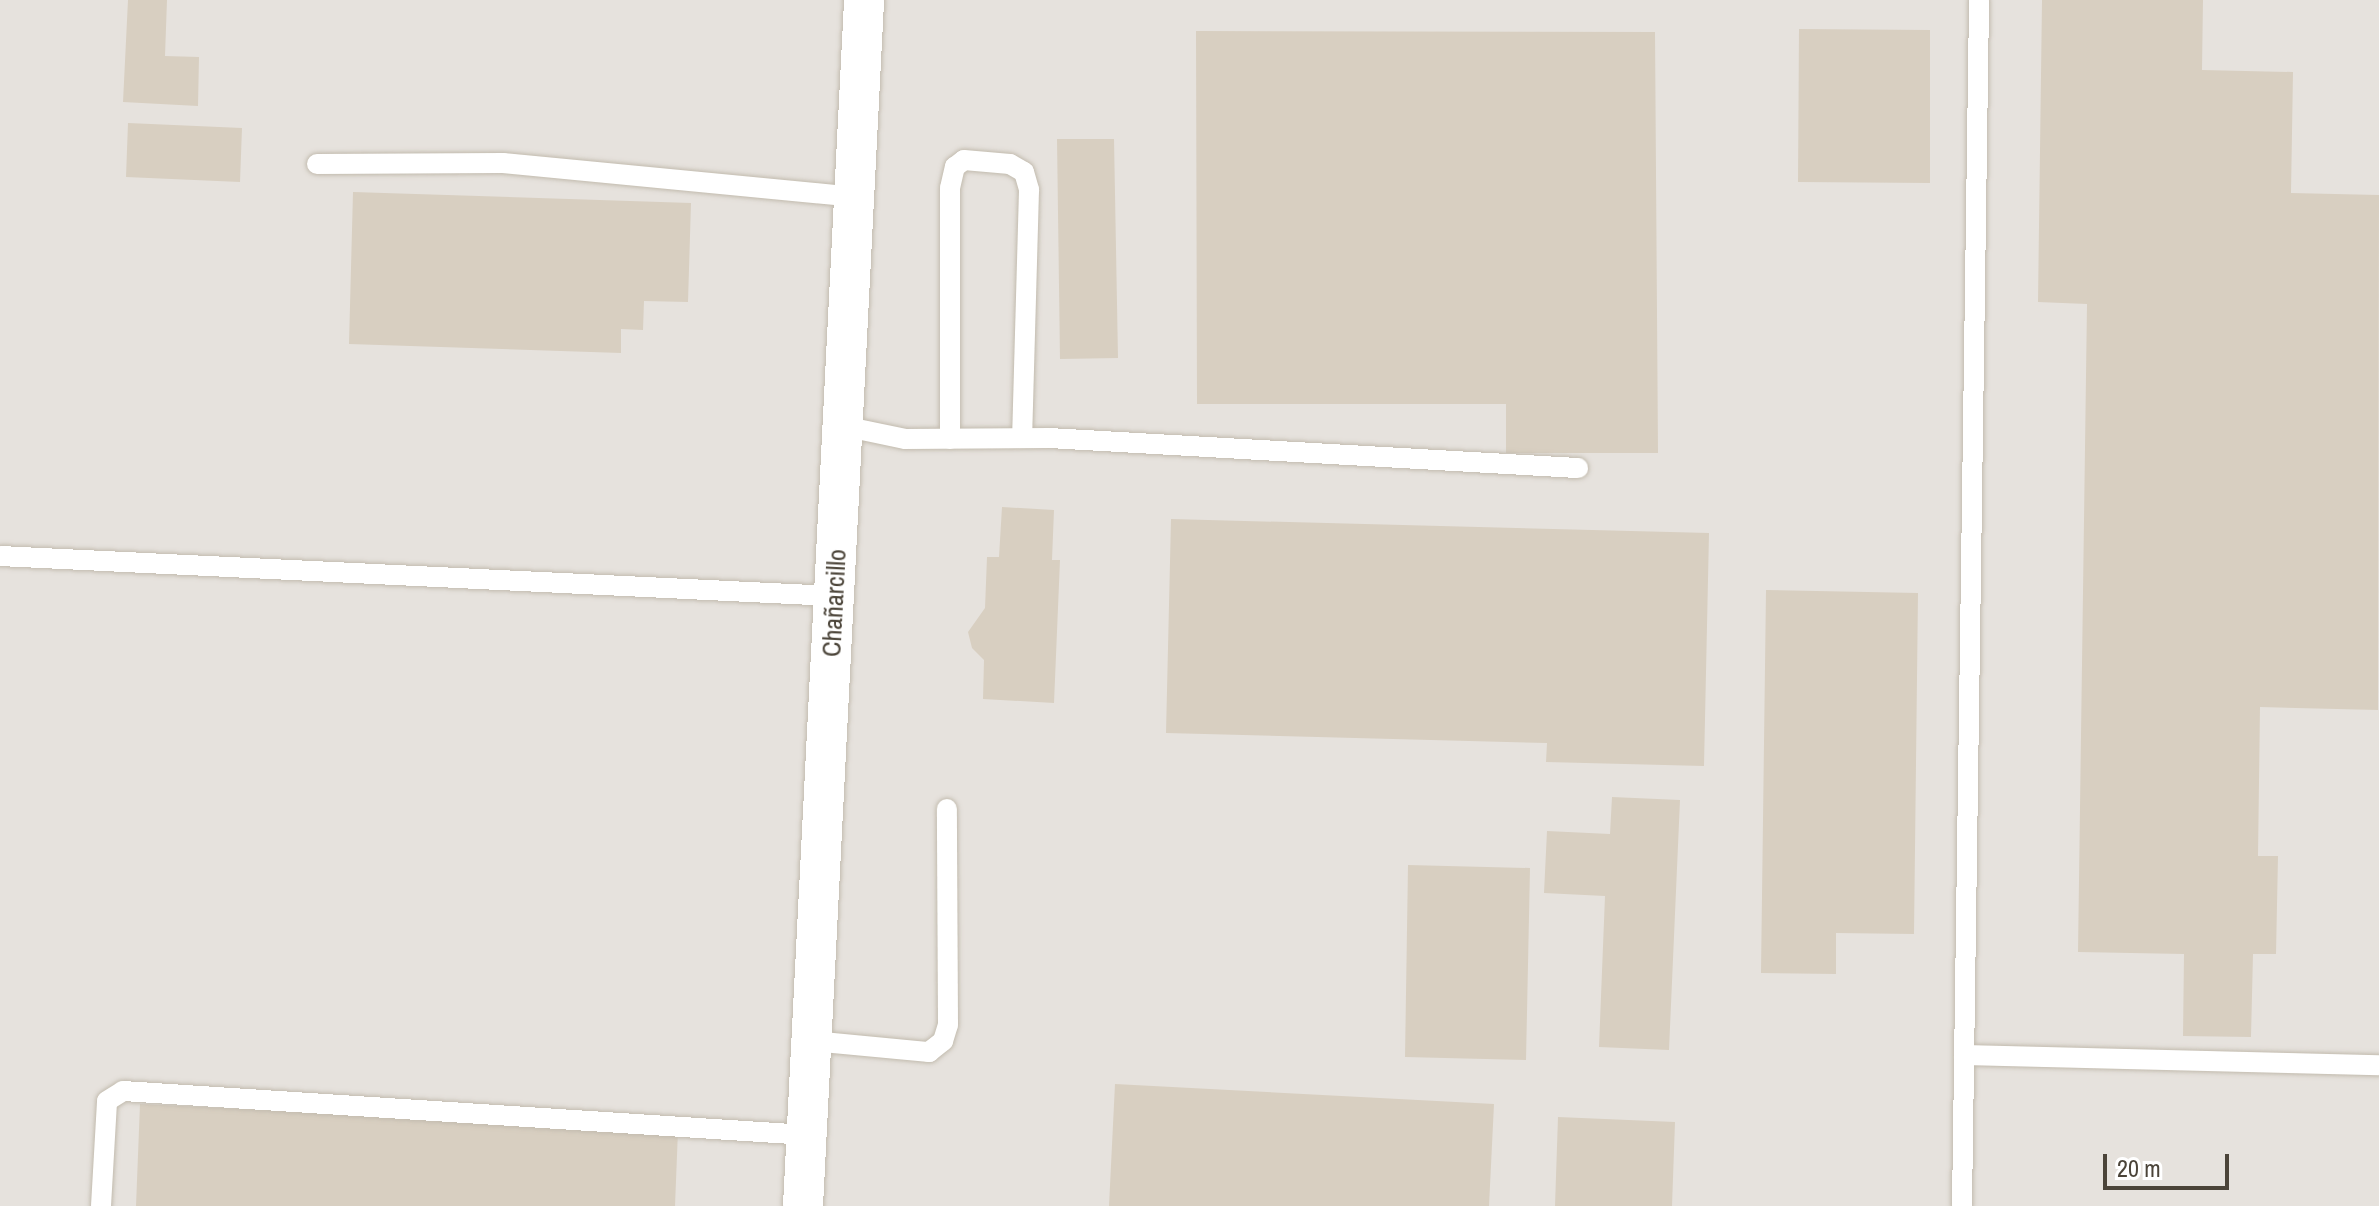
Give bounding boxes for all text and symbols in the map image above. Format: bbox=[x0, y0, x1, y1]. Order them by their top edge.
street label: Chañarcillo bbox=[816, 548, 852, 658]
scale bar bbox=[2107, 1138, 2233, 1188]
text: 20 m bbox=[2117, 1152, 2161, 1184]

